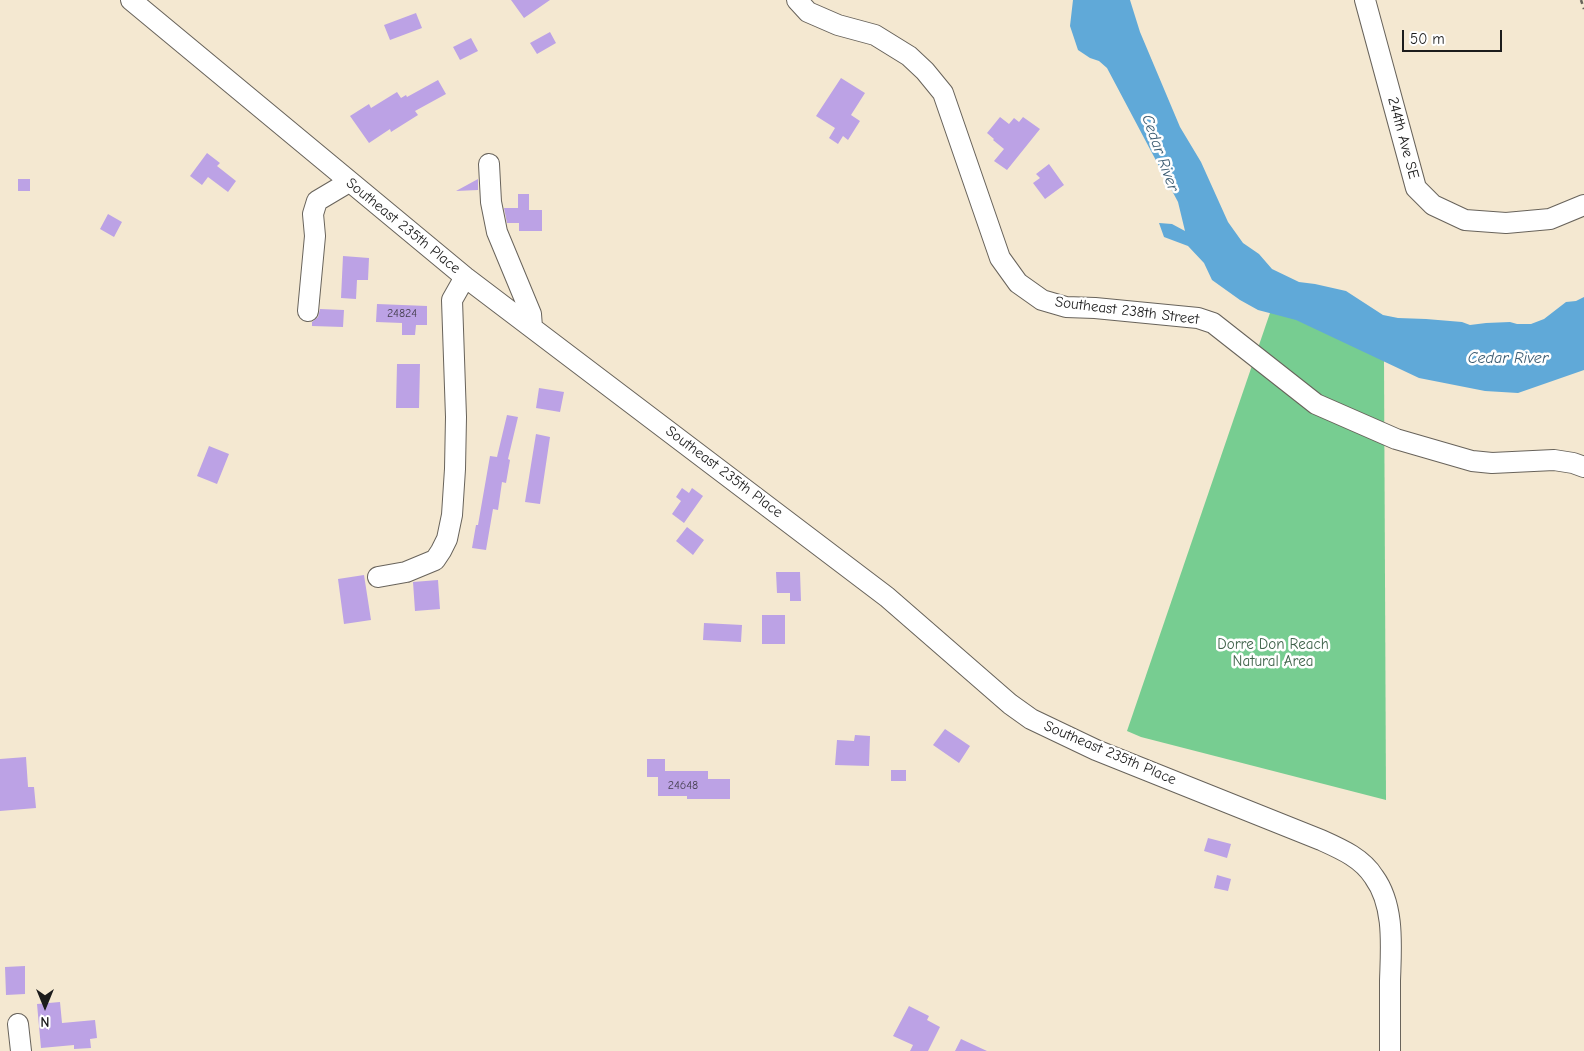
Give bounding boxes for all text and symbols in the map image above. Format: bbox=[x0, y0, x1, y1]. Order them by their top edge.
scale bar bbox=[1404, 20, 1504, 52]
text: 50 m bbox=[1410, 30, 1445, 48]
street label: 244th Ave SE bbox=[1383, 95, 1423, 181]
water label: Cedar River bbox=[1137, 112, 1183, 194]
street label: Southeast 235th Place bbox=[342, 174, 464, 278]
street label: Southeast 238th Street bbox=[1054, 293, 1200, 329]
house number: 24824 bbox=[387, 307, 417, 321]
water label: Cedar River bbox=[1468, 348, 1548, 368]
street label: Southeast 235th Place bbox=[662, 422, 786, 522]
park label: Dorre Don Reach Natural Area bbox=[1217, 636, 1329, 671]
street label: Southeast 235th Place bbox=[1041, 717, 1179, 789]
house number: 24648 bbox=[668, 779, 698, 793]
north arrow bbox=[20, 981, 70, 1031]
text: N bbox=[40, 1013, 50, 1030]

